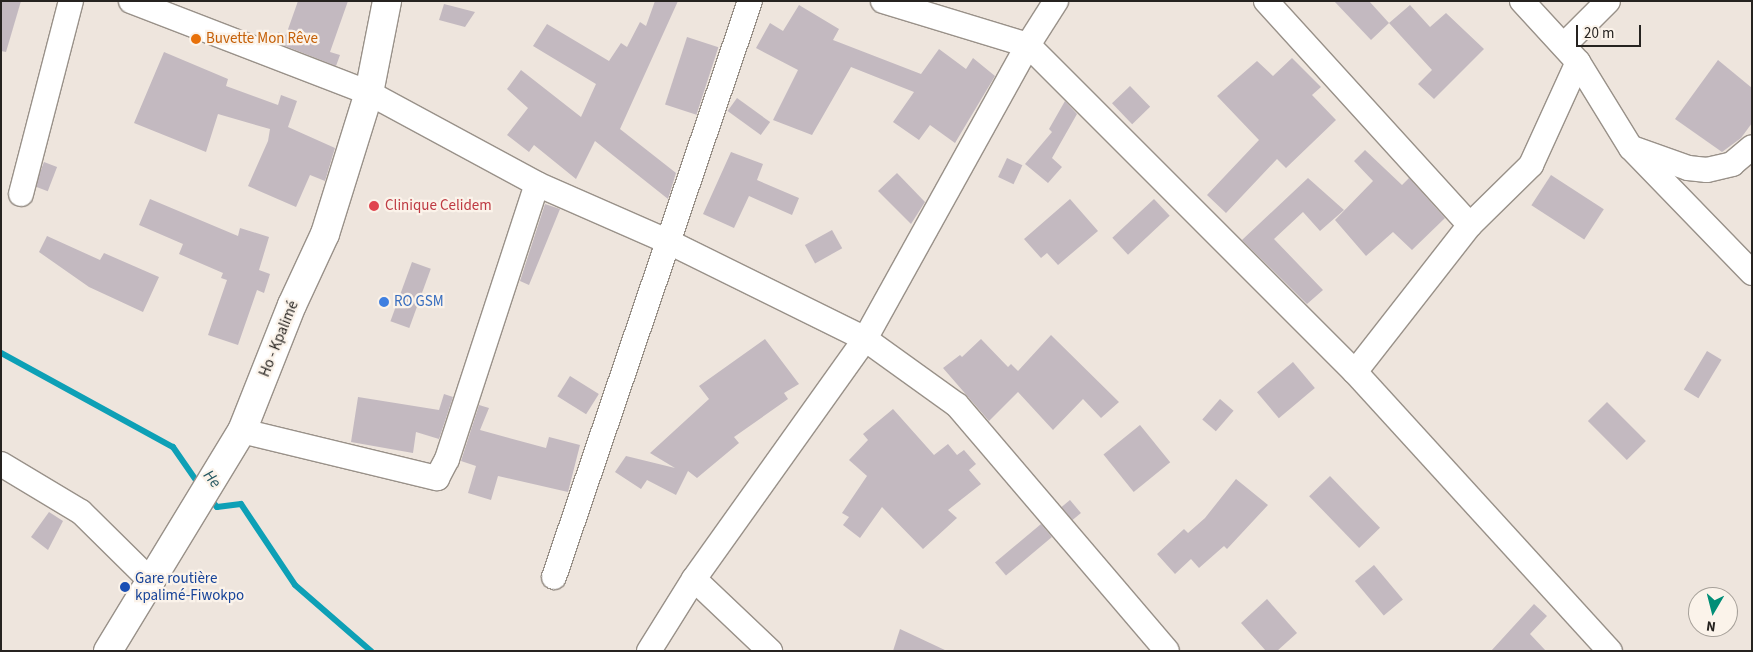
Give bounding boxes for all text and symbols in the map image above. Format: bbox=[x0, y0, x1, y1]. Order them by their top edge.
scale bar bbox=[1578, 15, 1643, 47]
text: 20 m bbox=[1584, 23, 1614, 44]
place label: Buvette Mon Rêve bbox=[206, 30, 318, 48]
marker: Buvette Mon Rêve bbox=[190, 33, 202, 45]
place label: Clinique Celidem bbox=[385, 197, 492, 215]
marker: Clinique Celidem bbox=[367, 199, 381, 213]
place label: RO GSM bbox=[394, 293, 444, 311]
marker: RO GSM bbox=[378, 296, 390, 308]
street label: Ho - Kpalimé bbox=[256, 298, 302, 380]
water label: He bbox=[199, 466, 225, 492]
place label: Gare routière kpalimé-Fiwokpo bbox=[135, 569, 244, 604]
marker: Gare routière kpalimé-Fiwokpo bbox=[119, 581, 131, 593]
north arrow bbox=[1688, 587, 1738, 637]
text: N bbox=[1705, 615, 1717, 636]

